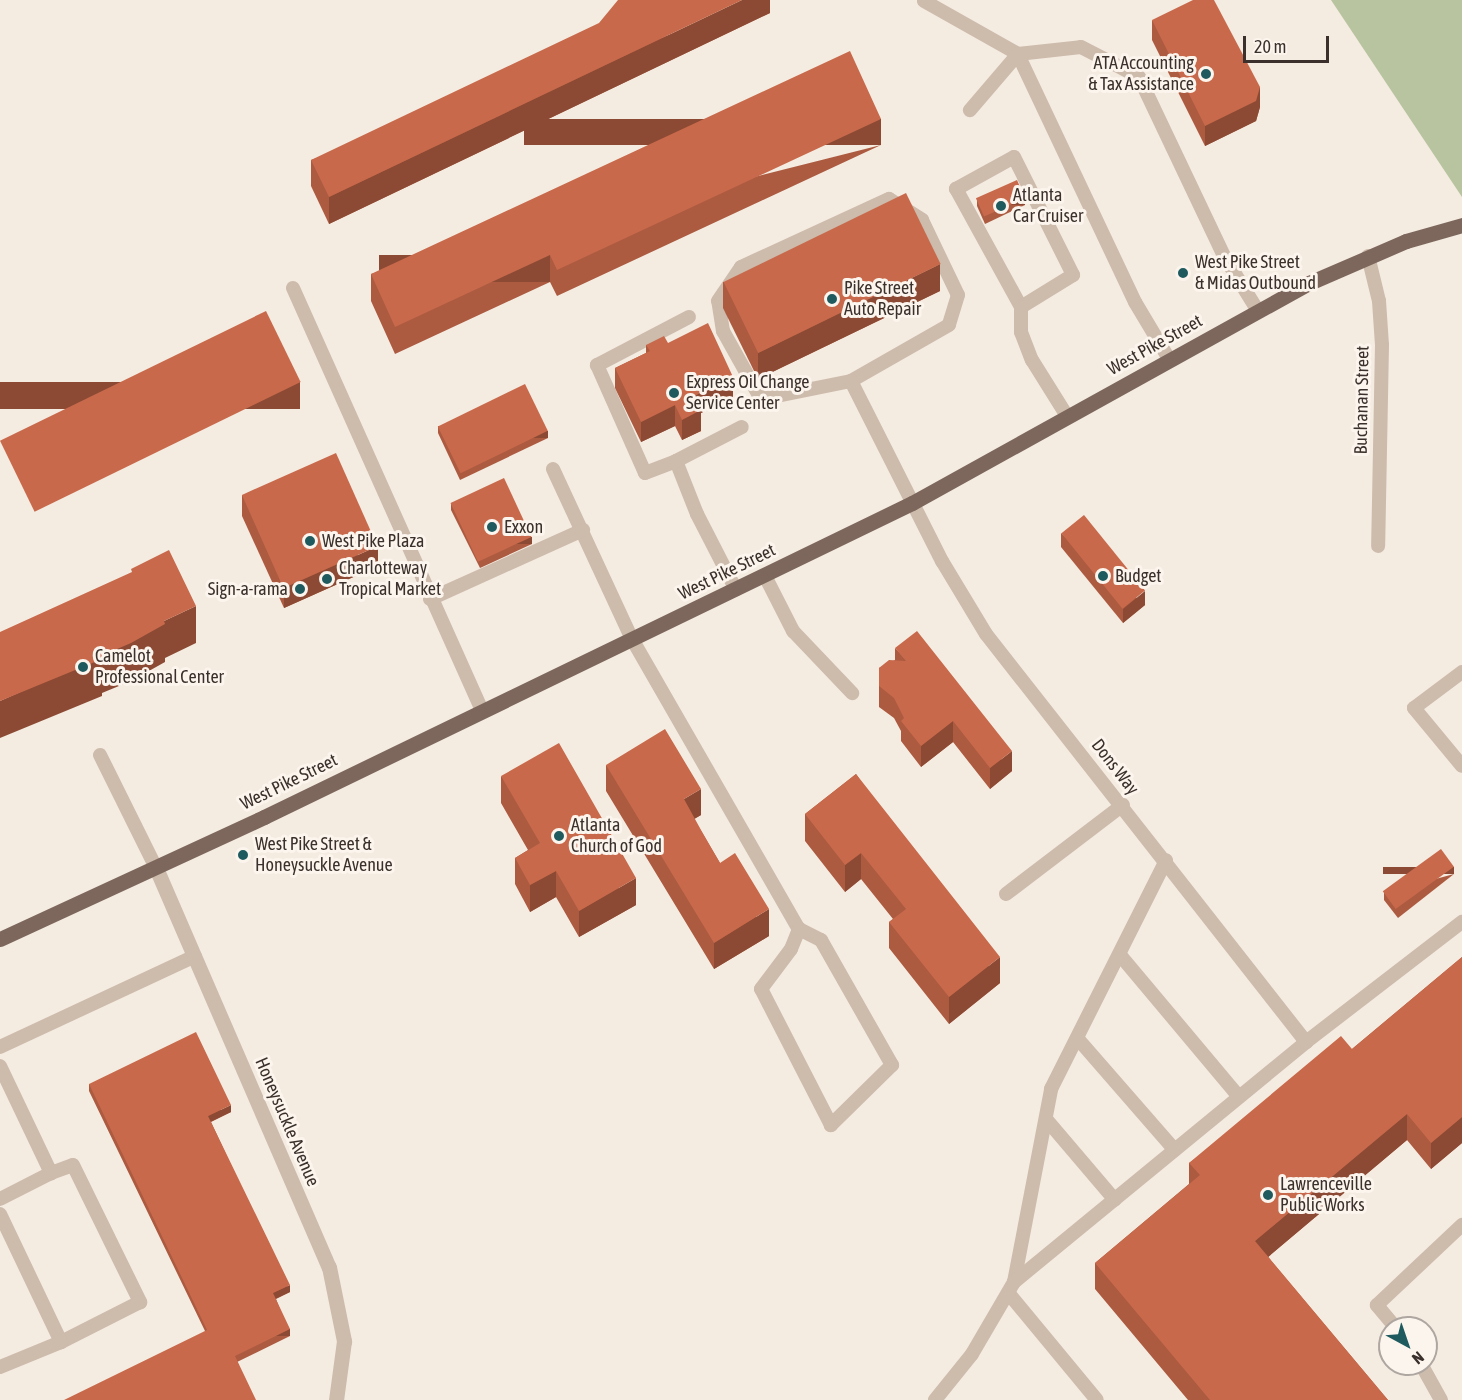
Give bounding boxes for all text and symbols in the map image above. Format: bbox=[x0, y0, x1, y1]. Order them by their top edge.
scale bar bbox=[1246, 24, 1332, 62]
text: 20 m bbox=[1254, 36, 1286, 57]
place label: ATA Accounting & Tax Assistance bbox=[1088, 53, 1194, 96]
marker: ATA Accounting & Tax Assistance bbox=[1199, 67, 1213, 81]
place label: Atlanta Car Cruiser bbox=[1013, 185, 1083, 228]
marker: Atlanta Car Cruiser bbox=[994, 199, 1008, 213]
place label: West Pike Street & Midas Outbound bbox=[1195, 252, 1316, 294]
marker: West Pike Street & Midas Outbound bbox=[1176, 266, 1190, 280]
place label: Pike Street Auto Repair bbox=[844, 278, 921, 320]
marker: Pike Street Auto Repair bbox=[825, 292, 839, 306]
street label: West Pike Street bbox=[1104, 310, 1206, 380]
street label: Buchanan Street bbox=[1350, 345, 1374, 455]
place label: Express Oil Change Service Center bbox=[686, 372, 809, 415]
marker: Express Oil Change Service Center bbox=[667, 386, 681, 400]
place label: Exxon bbox=[504, 516, 543, 538]
marker: Exxon bbox=[485, 520, 499, 534]
place label: West Pike Plaza bbox=[322, 530, 424, 552]
marker: West Pike Plaza bbox=[303, 534, 317, 548]
street label: West Pike Street bbox=[675, 539, 779, 605]
place label: Charlotteway Tropical Market bbox=[339, 558, 441, 600]
place label: Budget bbox=[1115, 565, 1161, 587]
marker: Budget bbox=[1096, 569, 1110, 583]
marker: Charlotteway Tropical Market bbox=[320, 572, 334, 586]
place label: Sign-a-rama bbox=[208, 578, 288, 600]
marker: Sign-a-rama bbox=[293, 582, 307, 596]
place label: Camelot Professional Center bbox=[95, 646, 224, 688]
marker: Camelot Professional Center bbox=[76, 660, 90, 674]
street label: Dons Way bbox=[1087, 735, 1143, 799]
street label: West Pike Street bbox=[237, 749, 341, 815]
place label: Atlanta Church of God bbox=[571, 815, 662, 858]
marker: Atlanta Church of God bbox=[552, 829, 566, 843]
place label: West Pike Street & Honeysuckle Avenue bbox=[255, 834, 393, 876]
marker: West Pike Street & Honeysuckle Avenue bbox=[236, 848, 250, 862]
street label: Honeysuckle Avenue bbox=[250, 1054, 324, 1190]
place label: Lawrenceville Public Works bbox=[1280, 1174, 1372, 1216]
marker: Lawrenceville Public Works bbox=[1261, 1188, 1275, 1202]
north arrow bbox=[1378, 1316, 1438, 1376]
text: N bbox=[1409, 1348, 1428, 1368]

